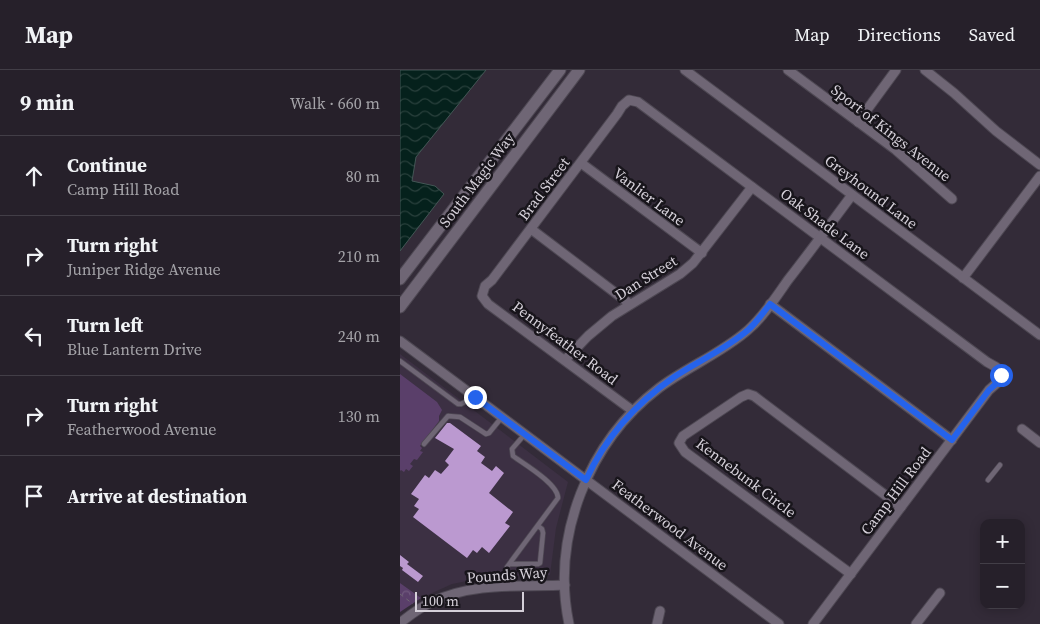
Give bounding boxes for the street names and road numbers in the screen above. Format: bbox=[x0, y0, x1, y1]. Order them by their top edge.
street label: Sport of Kings Avenue bbox=[827, 79, 956, 186]
street label: South Magic Way bbox=[434, 128, 519, 231]
street label: Greyhound Lane bbox=[820, 150, 922, 234]
street label: Brad Street bbox=[513, 153, 574, 225]
street label: Vanlier Lane bbox=[609, 163, 690, 231]
street label: Oak Shade Lane bbox=[776, 183, 875, 264]
street label: Dan Street bbox=[611, 250, 681, 305]
street label: Pennyfeather Road bbox=[508, 296, 623, 390]
street label: Kennebunk Circle bbox=[692, 433, 801, 522]
street label: Camp Hill Road bbox=[856, 442, 936, 539]
street label: Featherwood Avenue bbox=[608, 474, 733, 575]
street label: Pounds Way bbox=[466, 561, 548, 588]

